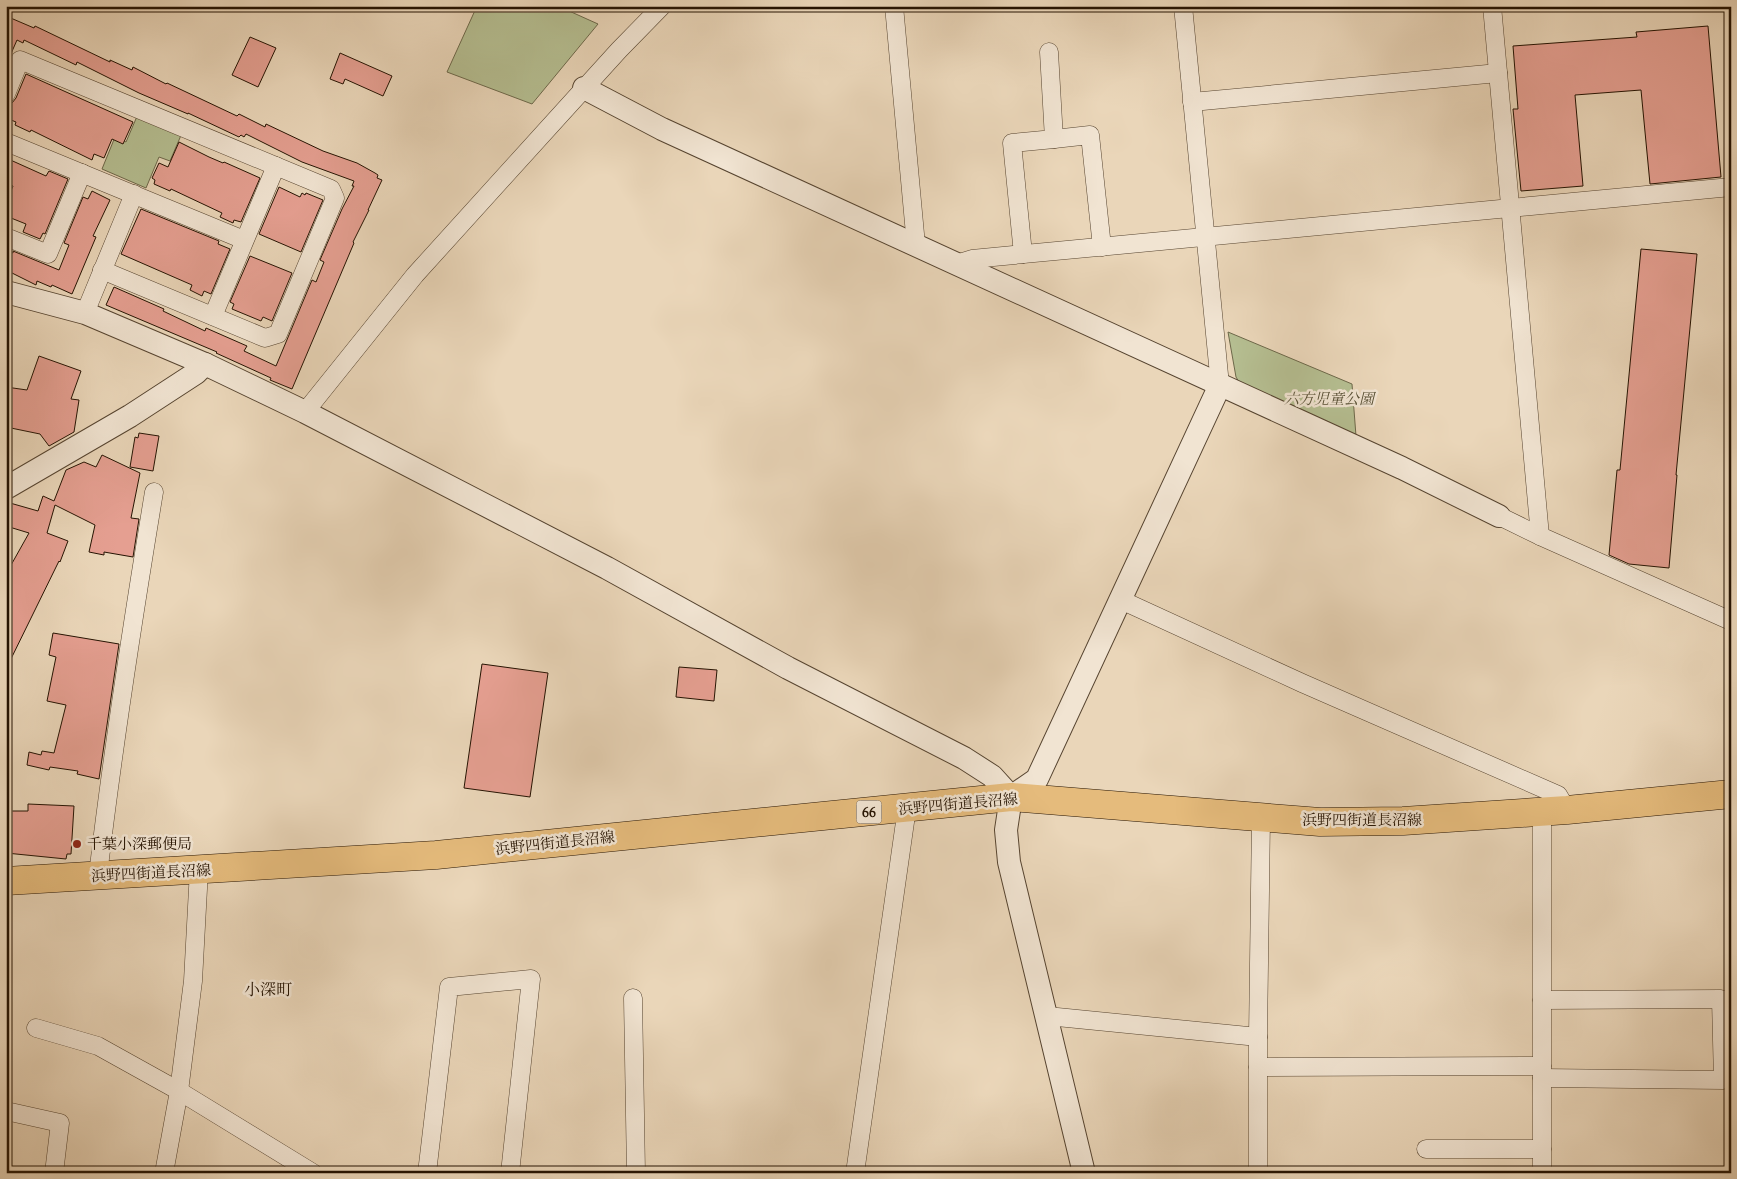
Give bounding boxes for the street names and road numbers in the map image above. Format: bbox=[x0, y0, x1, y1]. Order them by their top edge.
street label: 浜野四街道長沼線 bbox=[897, 790, 1019, 821]
road number: 66 bbox=[856, 800, 882, 824]
street label: 浜野四街道長沼線 bbox=[1302, 811, 1422, 832]
street label: 浜野四街道長沼線 bbox=[494, 828, 616, 861]
street label: 浜野四街道長沼線 bbox=[91, 861, 212, 888]

